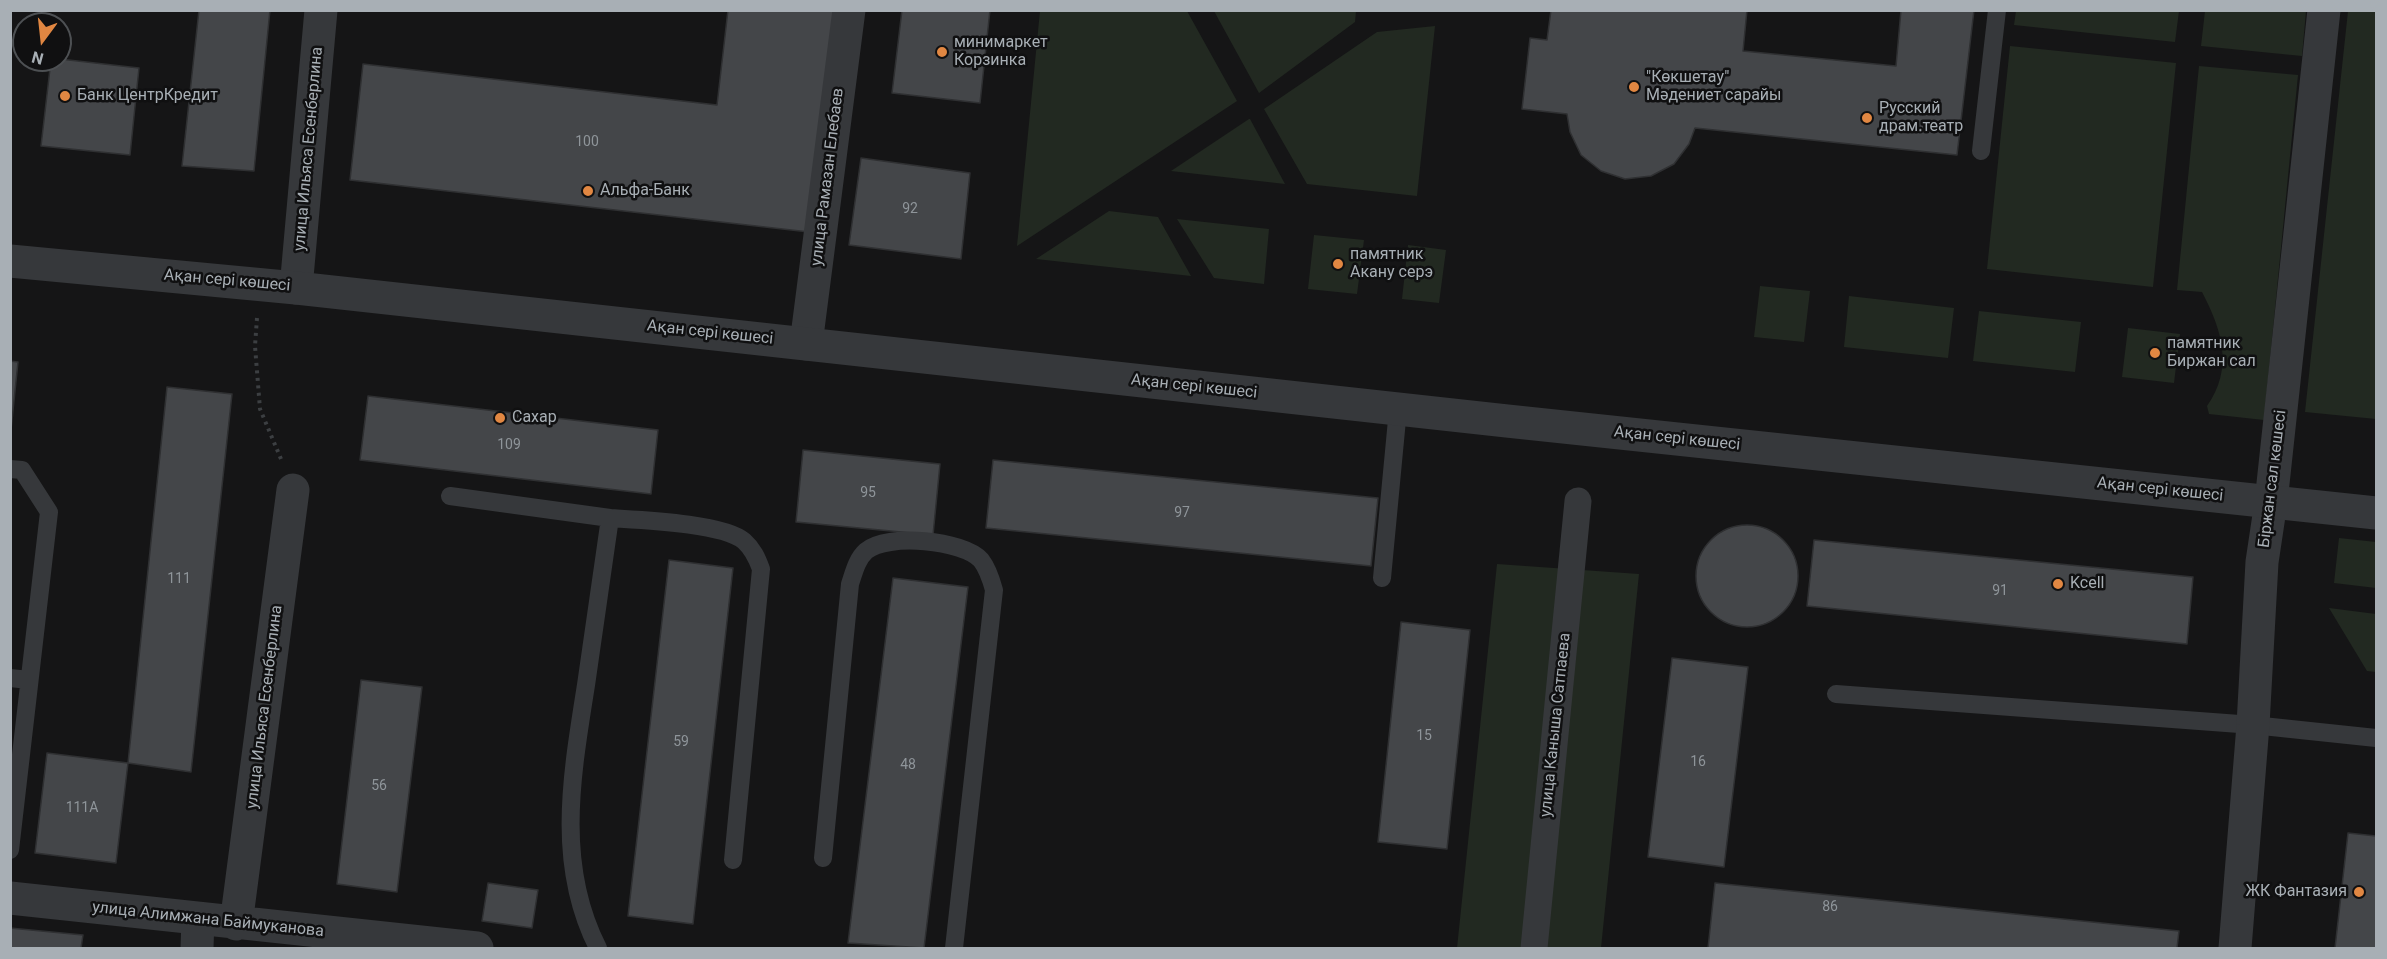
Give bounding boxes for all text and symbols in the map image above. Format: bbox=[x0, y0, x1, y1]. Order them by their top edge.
north arrow bbox=[12, 12, 72, 72]
place label: минимаркет Корзинка bbox=[954, 33, 1048, 71]
marker: минимаркет Корзинка bbox=[935, 45, 949, 59]
street label: улица Ильяса Есенберлина bbox=[291, 46, 327, 252]
text: N bbox=[30, 47, 46, 69]
place label: "Көкшетау" Мәдениет сарайы bbox=[1646, 68, 1781, 106]
marker: "Көкшетау" Мәдениет сарайы bbox=[1627, 80, 1641, 94]
place label: Банк ЦентрКредит bbox=[77, 86, 218, 106]
street label: улица Рамазан Елебаев bbox=[808, 87, 848, 267]
marker: Банк ЦентрКредит bbox=[58, 89, 72, 103]
place label: Русский драм.театр bbox=[1879, 99, 1963, 137]
marker: Русский драм.театр bbox=[1860, 111, 1874, 125]
house number: 100 bbox=[575, 134, 599, 150]
place label: Альфа-Банк bbox=[600, 181, 690, 201]
marker: Альфа-Банк bbox=[581, 184, 595, 198]
house number: 92 bbox=[902, 201, 918, 217]
place label: памятник Акану серэ bbox=[1350, 245, 1433, 283]
marker: памятник Акану серэ bbox=[1331, 257, 1345, 271]
street label: Ақан сері көшесі bbox=[163, 266, 291, 296]
street label: Ақан сері көшесі bbox=[646, 317, 774, 349]
place label: памятник Биржан сал bbox=[2167, 334, 2256, 372]
marker: памятник Биржан сал bbox=[2148, 346, 2162, 360]
street label: Ақан сері көшесі bbox=[1130, 371, 1258, 403]
place label: Сахар bbox=[512, 408, 557, 428]
street label: Біржан сал көшесі bbox=[2255, 409, 2291, 549]
marker: Сахар bbox=[493, 411, 507, 425]
street label: Ақан сері көшесі bbox=[1613, 423, 1741, 455]
house number: 109 bbox=[497, 437, 521, 453]
street label: Ақан сері көшесі bbox=[2096, 474, 2224, 506]
house number: 95 bbox=[860, 485, 876, 501]
house number: 97 bbox=[1174, 505, 1190, 521]
house number: 111 bbox=[167, 571, 191, 587]
place label: Kcell bbox=[2070, 574, 2104, 594]
marker: Kcell bbox=[2051, 577, 2065, 591]
house number: 91 bbox=[1992, 583, 2008, 599]
street label: улица Ильяса Есенберлина bbox=[243, 604, 287, 810]
street label: улица Каныша Сатпаева bbox=[1537, 632, 1575, 818]
house number: 15 bbox=[1416, 728, 1432, 744]
house number: 59 bbox=[673, 734, 689, 750]
house number: 16 bbox=[1690, 754, 1706, 770]
house number: 48 bbox=[900, 757, 916, 773]
house number: 56 bbox=[371, 778, 387, 794]
house number: 111А bbox=[66, 800, 98, 816]
place label: ЖК Фантазия bbox=[2246, 882, 2347, 902]
marker: ЖК Фантазия bbox=[2352, 885, 2366, 899]
street label: улица Алимжана Баймуканова bbox=[91, 898, 325, 942]
house number: 86 bbox=[1822, 899, 1838, 915]

